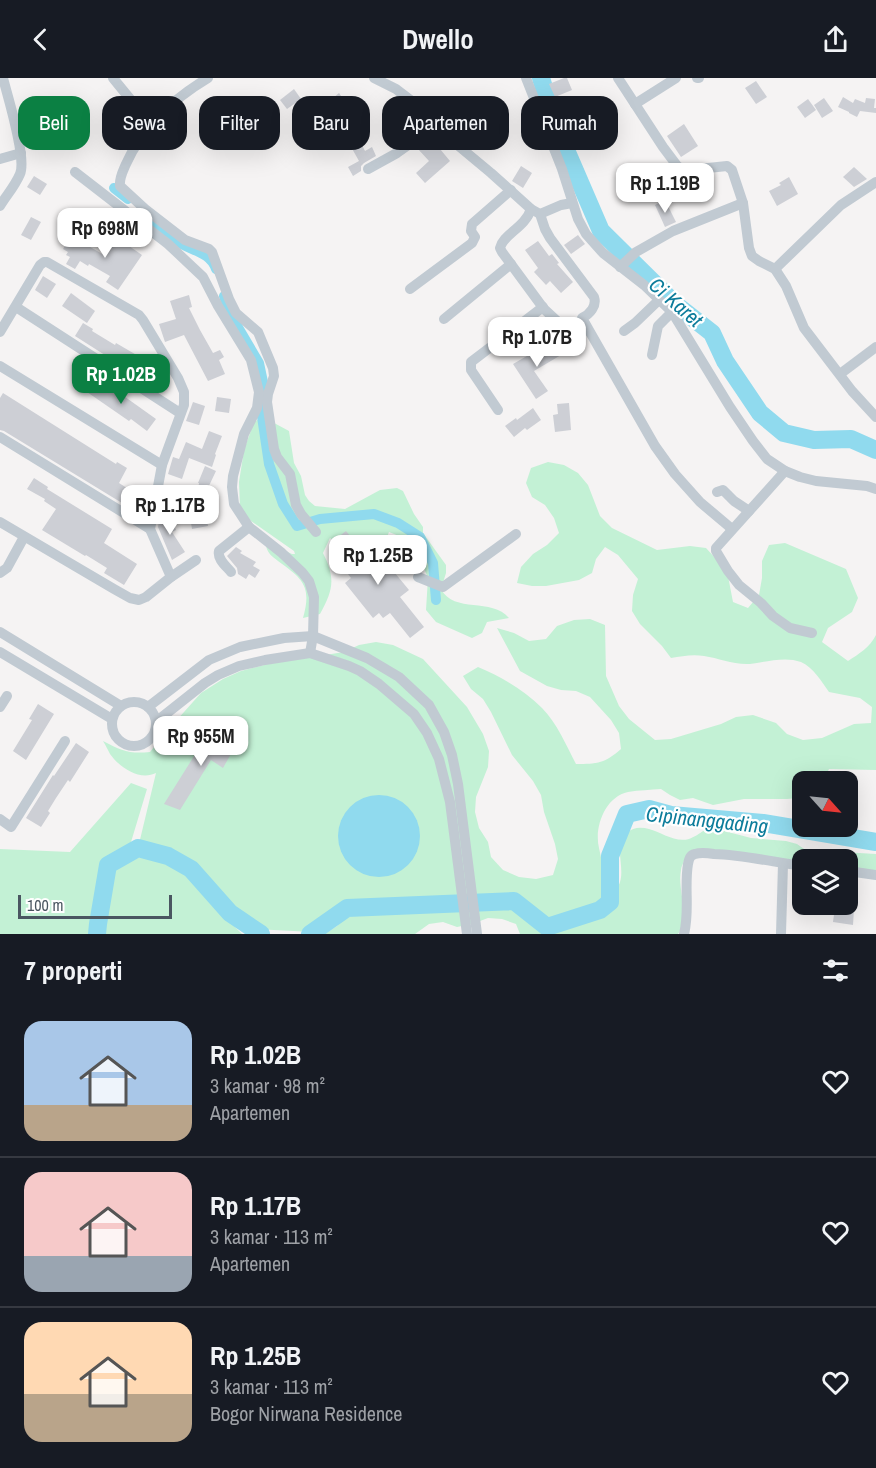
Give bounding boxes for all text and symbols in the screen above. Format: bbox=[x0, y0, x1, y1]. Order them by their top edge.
text: Dwello bbox=[402, 21, 474, 57]
icon: back bbox=[24, 23, 57, 56]
icon: share bbox=[819, 23, 852, 56]
chip: Beli bbox=[18, 96, 90, 150]
chip: Sewa bbox=[102, 96, 187, 150]
chip: Filter bbox=[199, 96, 280, 150]
chip: Baru bbox=[292, 96, 370, 150]
chip: Apartemen bbox=[382, 96, 509, 150]
chip: Rumah bbox=[521, 96, 618, 150]
pin: Rp 1.19B bbox=[603, 163, 727, 214]
text: Rp 1.19B bbox=[630, 169, 700, 196]
pin: Rp 698M bbox=[50, 208, 160, 259]
text: Rp 698M bbox=[71, 214, 139, 241]
water label: Ci Karet bbox=[643, 270, 710, 334]
pin: Rp 1.07B bbox=[475, 317, 599, 368]
text: Rp 1.07B bbox=[502, 323, 572, 350]
pin: Rp 1.02B bbox=[59, 354, 183, 405]
text: Rp 1.02B bbox=[86, 360, 156, 387]
pin: Rp 1.17B bbox=[108, 485, 232, 536]
text: Rp 1.17B bbox=[135, 491, 205, 518]
pin: Rp 1.25B bbox=[316, 535, 440, 586]
text: Rp 1.25B bbox=[343, 541, 413, 568]
pin: Rp 955M bbox=[146, 716, 256, 767]
text: Rp 955M bbox=[167, 722, 235, 749]
north arrow bbox=[792, 771, 858, 837]
map controls bbox=[792, 771, 858, 915]
water label: Cipinanggading bbox=[645, 799, 770, 841]
button: layers bbox=[792, 849, 858, 915]
scale bar bbox=[18, 892, 172, 920]
text: 100 m bbox=[27, 894, 63, 916]
text: 7 properti bbox=[24, 953, 122, 988]
icon: filters bbox=[819, 954, 852, 987]
text: Rp 1.02B bbox=[210, 1037, 301, 1072]
icon: home bbox=[72, 1045, 144, 1117]
icon: heart bbox=[819, 1065, 852, 1098]
text: 3 kamar · 98 m² bbox=[210, 1072, 325, 1099]
text: Apartemen bbox=[210, 1099, 290, 1126]
text: Rp 1.17B bbox=[210, 1188, 301, 1223]
icon: home bbox=[72, 1196, 144, 1268]
icon: heart bbox=[819, 1216, 852, 1249]
text: 3 kamar · 113 m² bbox=[210, 1223, 333, 1250]
text: Apartemen bbox=[210, 1250, 290, 1277]
text: Rp 1.25B bbox=[210, 1338, 301, 1373]
icon: home bbox=[72, 1346, 144, 1418]
icon: heart bbox=[819, 1366, 852, 1399]
text: 3 kamar · 113 m² bbox=[210, 1373, 333, 1400]
text: Bogor Nirwana Residence bbox=[210, 1400, 402, 1427]

